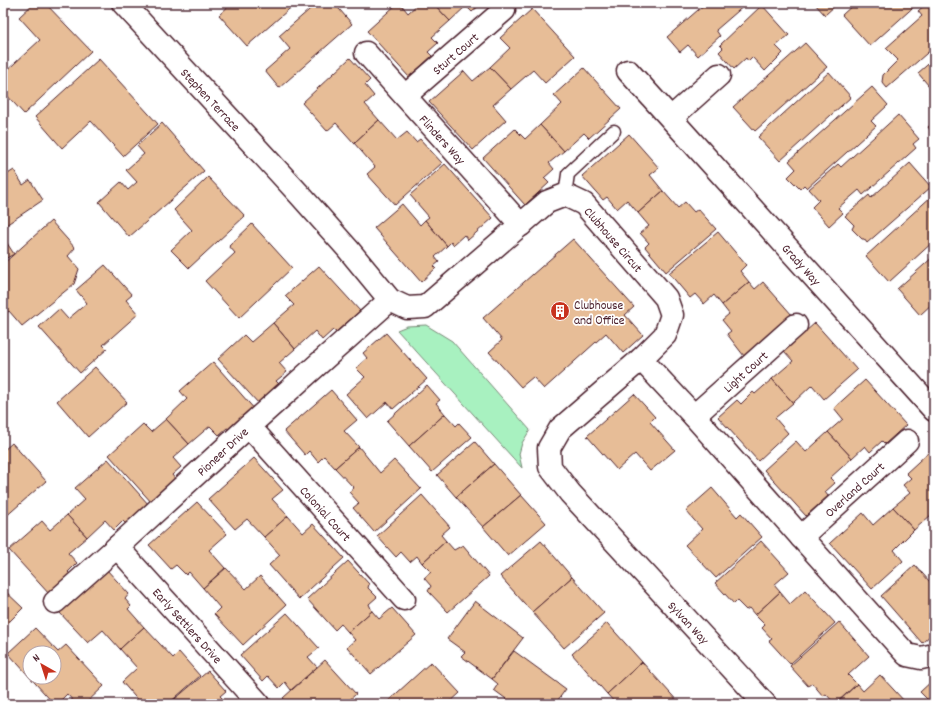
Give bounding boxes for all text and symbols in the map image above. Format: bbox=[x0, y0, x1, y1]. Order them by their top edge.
street label: Sturt Court bbox=[429, 29, 484, 80]
street label: Stephen Terrace bbox=[175, 65, 244, 137]
street label: Flinders Way bbox=[414, 112, 469, 170]
street label: Clubhouse Circut bbox=[578, 204, 646, 278]
street label: Grady Way bbox=[776, 240, 825, 291]
place label: Clubhouse and Office bbox=[574, 297, 625, 331]
building icon: Clubhouse and Office bbox=[549, 300, 571, 322]
street label: Light Court bbox=[720, 347, 773, 398]
street label: Pioneer Drive bbox=[194, 424, 254, 482]
street label: Overland Court bbox=[821, 459, 890, 523]
street label: Colonial Court bbox=[294, 483, 354, 547]
street label: Early Settlers Drive bbox=[147, 585, 226, 669]
street label: Sylvan Way bbox=[662, 598, 713, 650]
north arrow bbox=[22, 645, 62, 685]
text: N bbox=[30, 651, 45, 667]

